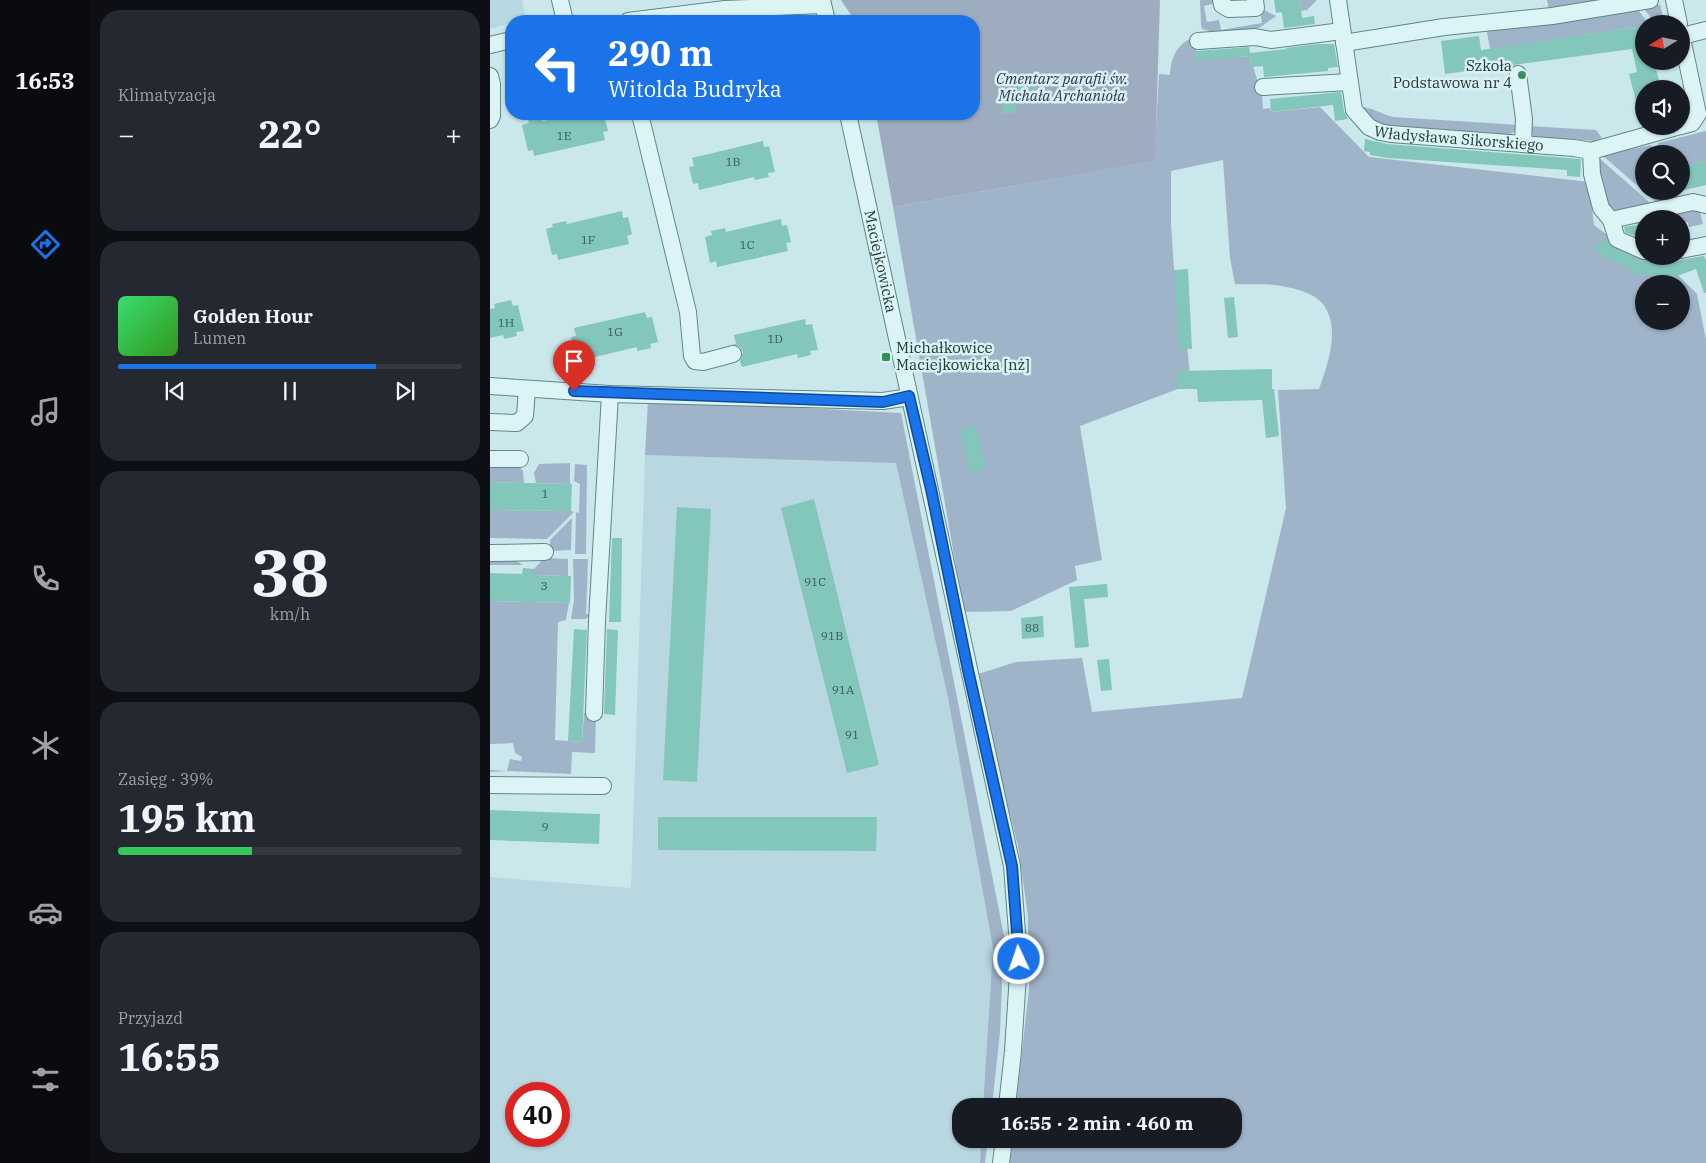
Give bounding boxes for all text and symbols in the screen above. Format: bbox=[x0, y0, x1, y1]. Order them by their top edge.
north arrow bbox=[1635, 15, 1690, 70]
map controls bbox=[1635, 15, 1690, 330]
text: 290 m bbox=[608, 30, 713, 76]
icon: left bbox=[525, 35, 590, 100]
place label: Szkoła Podstawowa nr 4 bbox=[1393, 56, 1512, 92]
text: 16:53 bbox=[15, 66, 75, 95]
park label: Cmentarz parafii św. Michała Archanioła bbox=[996, 69, 1128, 105]
marker: Szkoła Podstawowa nr 4 bbox=[1516, 69, 1528, 81]
text: Witolda Budryka bbox=[608, 74, 782, 103]
button: sound bbox=[1635, 80, 1690, 135]
text: Klimatyzacja bbox=[118, 85, 216, 105]
text: 22° bbox=[258, 109, 322, 158]
text: − bbox=[118, 116, 135, 153]
text: + bbox=[445, 116, 462, 153]
street label: Władysława Sikorskiego bbox=[1372, 121, 1544, 155]
house number: 1E bbox=[557, 128, 571, 143]
button: search bbox=[1635, 145, 1690, 200]
house number: 1B bbox=[725, 154, 741, 169]
street label: Maciejkowicka bbox=[860, 208, 901, 314]
button: + bbox=[1635, 210, 1690, 265]
icon: directions bbox=[28, 227, 63, 262]
house number: 1F bbox=[581, 232, 595, 247]
house number: 1C bbox=[740, 237, 755, 252]
button: − bbox=[1635, 275, 1690, 330]
text: Golden Hour bbox=[193, 304, 313, 328]
house number: 1H bbox=[498, 315, 514, 330]
house number: 1G bbox=[607, 324, 623, 339]
text: Lumen bbox=[193, 328, 246, 348]
house number: 1D bbox=[767, 331, 783, 346]
place label: Michałkowice Maciejkowicka [nż] bbox=[896, 338, 1030, 374]
pin bbox=[553, 340, 595, 391]
icon: arrive bbox=[560, 347, 588, 375]
marker: Michałkowice Maciejkowicka [nż] bbox=[880, 351, 892, 363]
icon: previous bbox=[161, 377, 189, 405]
icon: pause bbox=[276, 377, 304, 405]
icon: next bbox=[391, 377, 419, 405]
icon: music bbox=[28, 394, 63, 429]
house number: 1 bbox=[541, 486, 549, 501]
text: 38 bbox=[251, 529, 329, 614]
icon: phone bbox=[28, 561, 63, 596]
house number: 91C bbox=[804, 574, 826, 589]
house number: 3 bbox=[540, 578, 548, 593]
text: km/h bbox=[270, 604, 310, 624]
house number: 88 bbox=[1025, 620, 1039, 635]
house number: 91B bbox=[821, 628, 843, 643]
house number: 91A bbox=[832, 682, 855, 697]
house number: 91 bbox=[845, 727, 859, 742]
icon: climate bbox=[28, 728, 63, 763]
text: Zasięg · 39% bbox=[118, 769, 213, 789]
text: 195 km bbox=[118, 793, 256, 842]
house number: 9 bbox=[541, 819, 549, 834]
icon: car bbox=[28, 895, 63, 930]
position arrow bbox=[992, 932, 1044, 984]
text: Przyjazd bbox=[118, 1008, 183, 1028]
text: 16:55 bbox=[118, 1032, 221, 1081]
icon: filters bbox=[28, 1062, 63, 1097]
speed limit sign: 40 bbox=[505, 1082, 570, 1147]
text: 16:55 · 2 min · 460 m bbox=[1001, 1111, 1193, 1135]

